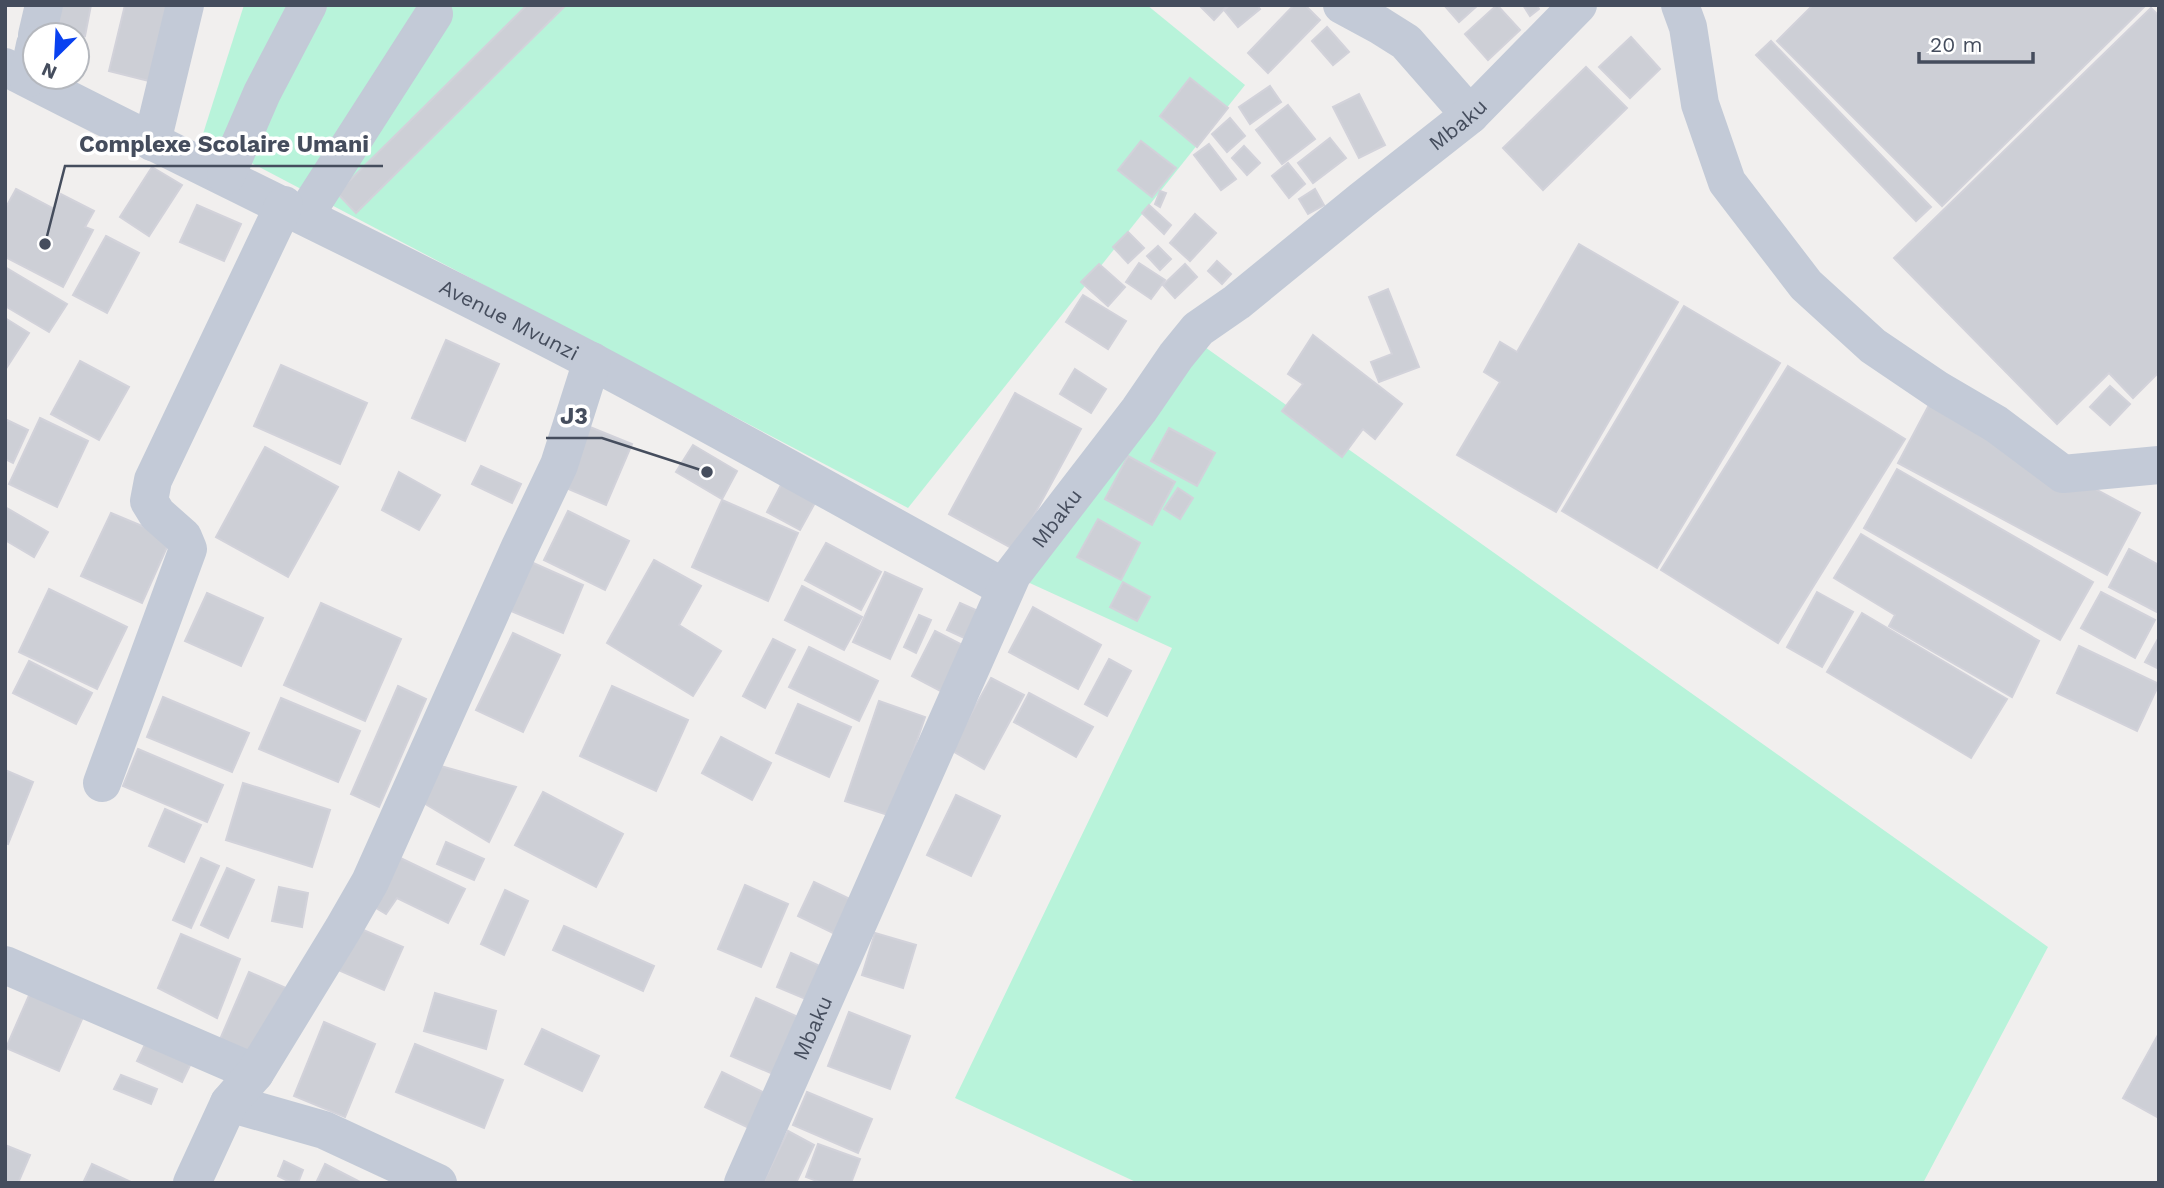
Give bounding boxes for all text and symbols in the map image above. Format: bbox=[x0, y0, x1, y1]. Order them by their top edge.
north arrow bbox=[21, 21, 91, 91]
scale bar bbox=[1919, 21, 2033, 65]
text: 20 m bbox=[1930, 32, 1982, 57]
text: N bbox=[38, 58, 60, 84]
street label: Mbaku bbox=[1423, 93, 1492, 155]
callout: Complexe Scolaire Umani bbox=[65, 122, 383, 166]
text: Complexe Scolaire Umani bbox=[79, 131, 369, 158]
street label: Avenue Mvunzi bbox=[436, 273, 583, 365]
callout: J3 bbox=[546, 394, 602, 438]
text: J3 bbox=[560, 403, 588, 430]
street label: Mbaku bbox=[1025, 483, 1087, 552]
street label: Mbaku bbox=[787, 991, 837, 1064]

